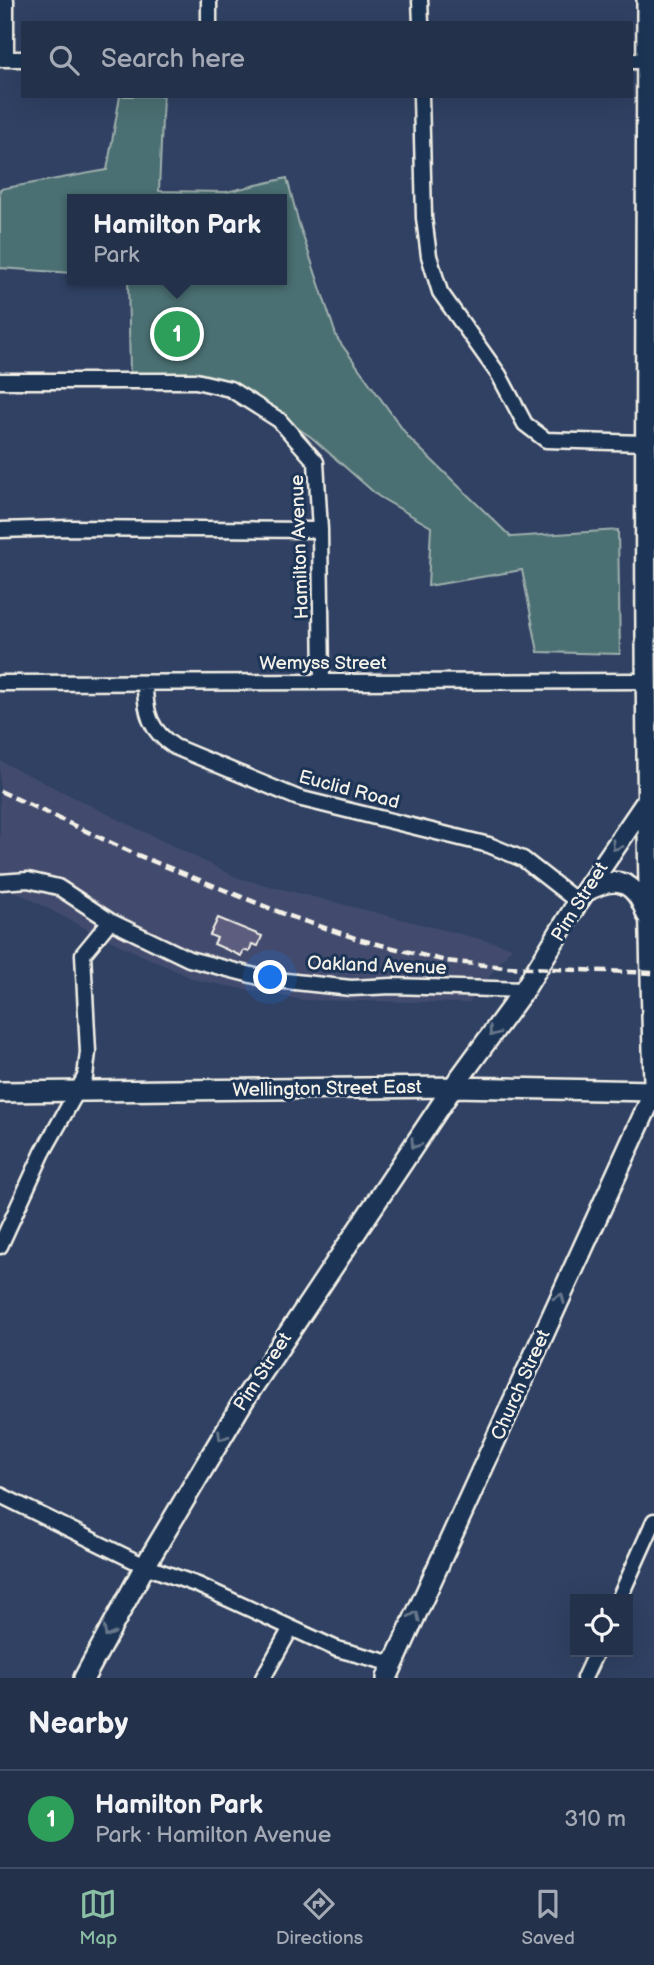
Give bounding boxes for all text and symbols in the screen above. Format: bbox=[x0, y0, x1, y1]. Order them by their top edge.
search box bbox=[21, 21, 633, 98]
icon: search bbox=[45, 41, 83, 79]
text: Search here bbox=[101, 44, 245, 75]
popup bbox=[67, 194, 287, 285]
text: Hamilton Park bbox=[93, 210, 261, 241]
text: Park bbox=[93, 241, 139, 269]
pin: 1 bbox=[154, 308, 200, 360]
street label: Hamilton Avenue bbox=[286, 474, 314, 620]
street label: Wemyss Street bbox=[259, 652, 387, 675]
street label: Euclid Road bbox=[296, 766, 402, 814]
one-way arrow bbox=[611, 838, 624, 851]
street label: Pim Street bbox=[547, 858, 613, 946]
street label: Oakland Avenue bbox=[307, 952, 447, 980]
your location bbox=[253, 960, 287, 994]
one-way arrow bbox=[489, 1024, 502, 1036]
street label: Wellington Street East bbox=[232, 1076, 422, 1102]
one-way arrow bbox=[411, 1136, 423, 1149]
one-way arrow bbox=[552, 1292, 566, 1305]
street label: Church Street bbox=[486, 1326, 556, 1444]
street label: Pim Street bbox=[229, 1328, 297, 1416]
one-way arrow bbox=[217, 1429, 230, 1442]
map controls bbox=[570, 1594, 633, 1657]
button: locate bbox=[570, 1594, 633, 1657]
one-way arrow bbox=[407, 1611, 421, 1623]
one-way arrow bbox=[103, 1626, 116, 1638]
text: Nearby bbox=[28, 1706, 128, 1742]
text: Hamilton Park bbox=[95, 1790, 263, 1821]
text: 1 bbox=[46, 1805, 56, 1833]
text: 310 m bbox=[564, 1805, 626, 1833]
text: Park · Hamilton Avenue bbox=[95, 1821, 331, 1849]
tab: Map bbox=[79, 1885, 117, 1950]
tab: Directions bbox=[276, 1885, 363, 1950]
tab: Saved bbox=[521, 1885, 575, 1950]

